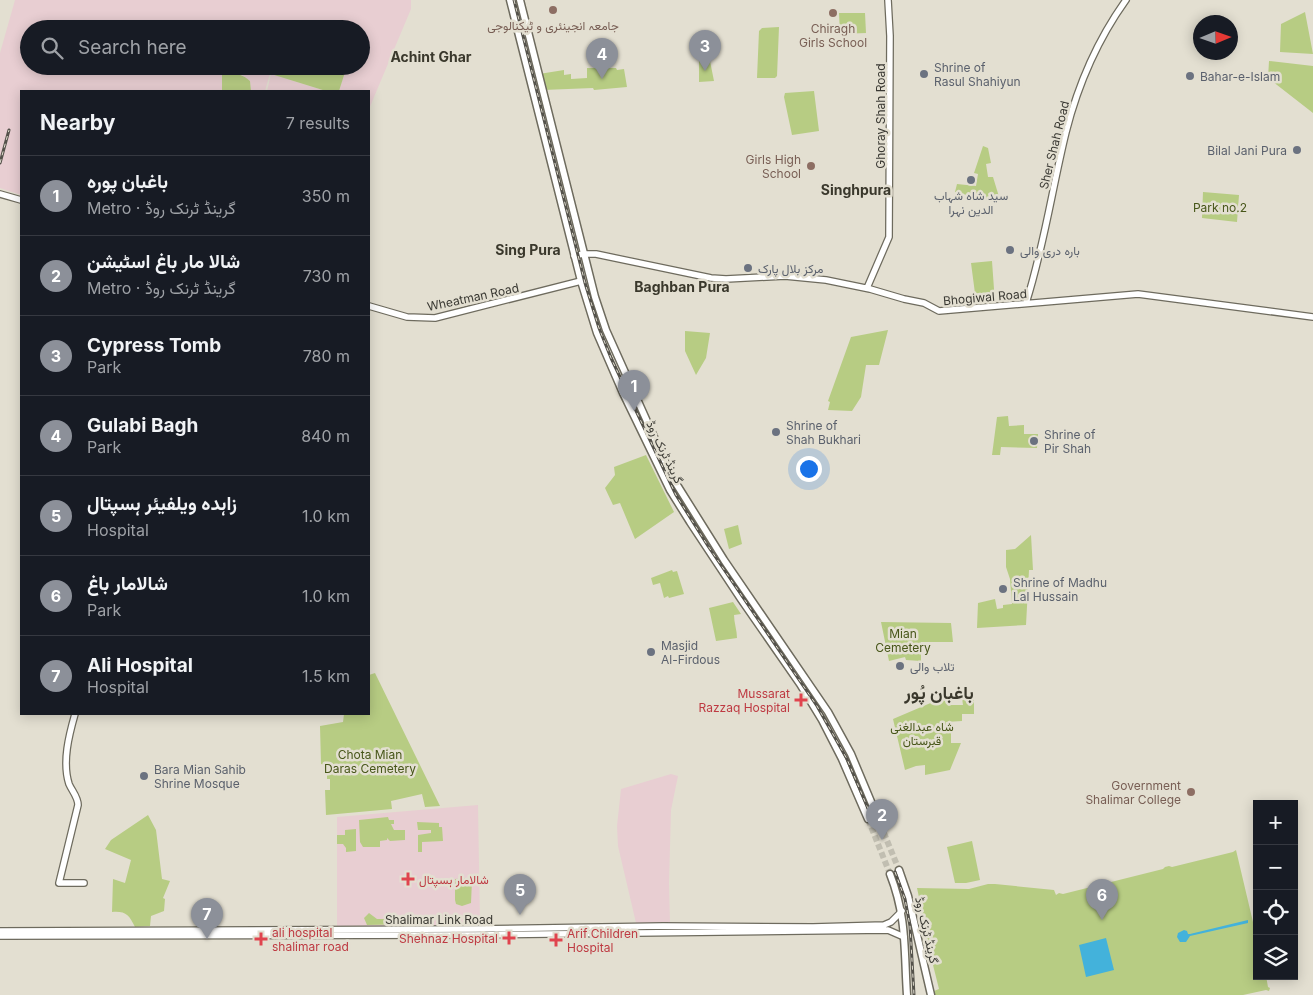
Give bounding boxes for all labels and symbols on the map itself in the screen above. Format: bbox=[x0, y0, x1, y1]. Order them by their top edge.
marker: جامعہ انجینئری و ٹیکنالوجی bbox=[547, 4, 559, 16]
marker: Chiragh Girls School bbox=[827, 7, 839, 19]
north arrow bbox=[1193, 15, 1238, 60]
place label: جامعہ انجینئری و ٹیکنالوجی bbox=[487, 18, 619, 34]
place label: Chiragh Girls School bbox=[799, 21, 867, 50]
pin: 3 bbox=[689, 30, 721, 71]
pin: 4 bbox=[586, 38, 618, 79]
district label: Achint Ghar bbox=[390, 48, 472, 65]
place label: Shrine of Rasul Shahiyun bbox=[934, 60, 1021, 89]
street label: Ghoray Shah Road bbox=[873, 63, 888, 169]
marker: Shrine of Rasul Shahiyun bbox=[918, 68, 930, 80]
place label: Bahar-e-Islam bbox=[1200, 69, 1280, 84]
marker: Bahar-e-Islam bbox=[1184, 70, 1196, 82]
street label: Sher Shah Road bbox=[1036, 99, 1072, 191]
place label: Bilal Jani Pura bbox=[1207, 143, 1287, 158]
marker: Bilal Jani Pura bbox=[1291, 144, 1303, 156]
place label: Girls High School bbox=[746, 152, 801, 181]
marker: Girls High School bbox=[805, 160, 817, 172]
marker: سید شاہ شہاب الدین نہرا bbox=[965, 174, 977, 186]
district label: Singhpura bbox=[821, 181, 891, 198]
place label: سید شاہ شہاب الدین نہرا bbox=[934, 188, 1008, 218]
park label: Park no.2 bbox=[1193, 200, 1247, 215]
district label: Sing Pura bbox=[495, 241, 561, 258]
place label: بارہ دری والی bbox=[1020, 243, 1080, 259]
marker: بارہ دری والی bbox=[1004, 244, 1016, 256]
place label: مرکز بلال پارک bbox=[758, 261, 823, 277]
marker: مرکز بلال پارک bbox=[742, 262, 754, 274]
district label: Baghban Pura bbox=[634, 278, 730, 295]
street label: Wheatman Road bbox=[426, 280, 520, 314]
street label: Bhogiwal Road bbox=[942, 286, 1028, 308]
pin: 1 bbox=[618, 370, 650, 411]
street label: گرینڈ ٹرنک روڈ bbox=[642, 418, 687, 486]
place label: Shrine of Shah Bukhari bbox=[786, 418, 861, 447]
marker: Shrine of Shah Bukhari bbox=[770, 426, 782, 438]
place label: Shrine of Pir Shah bbox=[1044, 427, 1096, 456]
marker: Shrine of Pir Shah bbox=[1028, 435, 1040, 447]
your location bbox=[796, 456, 822, 482]
place label: Shrine of Madhu Lal Hussain bbox=[1013, 575, 1107, 604]
marker: Shrine of Madhu Lal Hussain bbox=[997, 583, 1009, 595]
park label: Mian Cemetery bbox=[875, 626, 931, 655]
place label: Masjid Al-Firdous bbox=[661, 638, 720, 667]
marker: Masjid Al-Firdous bbox=[645, 646, 657, 658]
place label: تلاب والی bbox=[910, 659, 954, 675]
marker: تلاب والی bbox=[894, 660, 906, 672]
district label: باغبان پُور bbox=[903, 682, 974, 705]
place label: Mussarat Razzaq Hospital bbox=[699, 686, 790, 715]
marker: Mussarat Razzaq Hospital bbox=[794, 693, 808, 707]
park label: شاہ عبدالغنی قبرستان bbox=[890, 719, 954, 749]
park label: Chota Mian Daras Cemetery bbox=[324, 747, 416, 776]
place label: Bara Mian Sahib Shrine Mosque bbox=[154, 762, 246, 791]
marker: Bara Mian Sahib Shrine Mosque bbox=[138, 770, 150, 782]
place label: Government Shalimar College bbox=[1085, 778, 1181, 807]
marker: Government Shalimar College bbox=[1185, 786, 1197, 798]
pin: 2 bbox=[866, 799, 898, 840]
marker: شالامار ہسپتال bbox=[401, 872, 415, 886]
place label: شالامار ہسپتال bbox=[419, 872, 489, 888]
pin: 5 bbox=[504, 874, 536, 915]
pin: 6 bbox=[1086, 879, 1118, 920]
street label: گرینڈ ٹرنک روڈ bbox=[911, 895, 942, 965]
pin: 7 bbox=[191, 898, 223, 939]
street label: Shalimar Link Road bbox=[385, 912, 493, 927]
place label: ali hospital shalimar road bbox=[272, 925, 349, 954]
place label: Arif Children Hospital bbox=[567, 926, 638, 955]
place label: Shehnaz Hospital bbox=[399, 931, 498, 946]
marker: Shehnaz Hospital bbox=[502, 931, 516, 945]
marker: ali hospital shalimar road bbox=[254, 932, 268, 946]
marker: Arif Children Hospital bbox=[549, 933, 563, 947]

